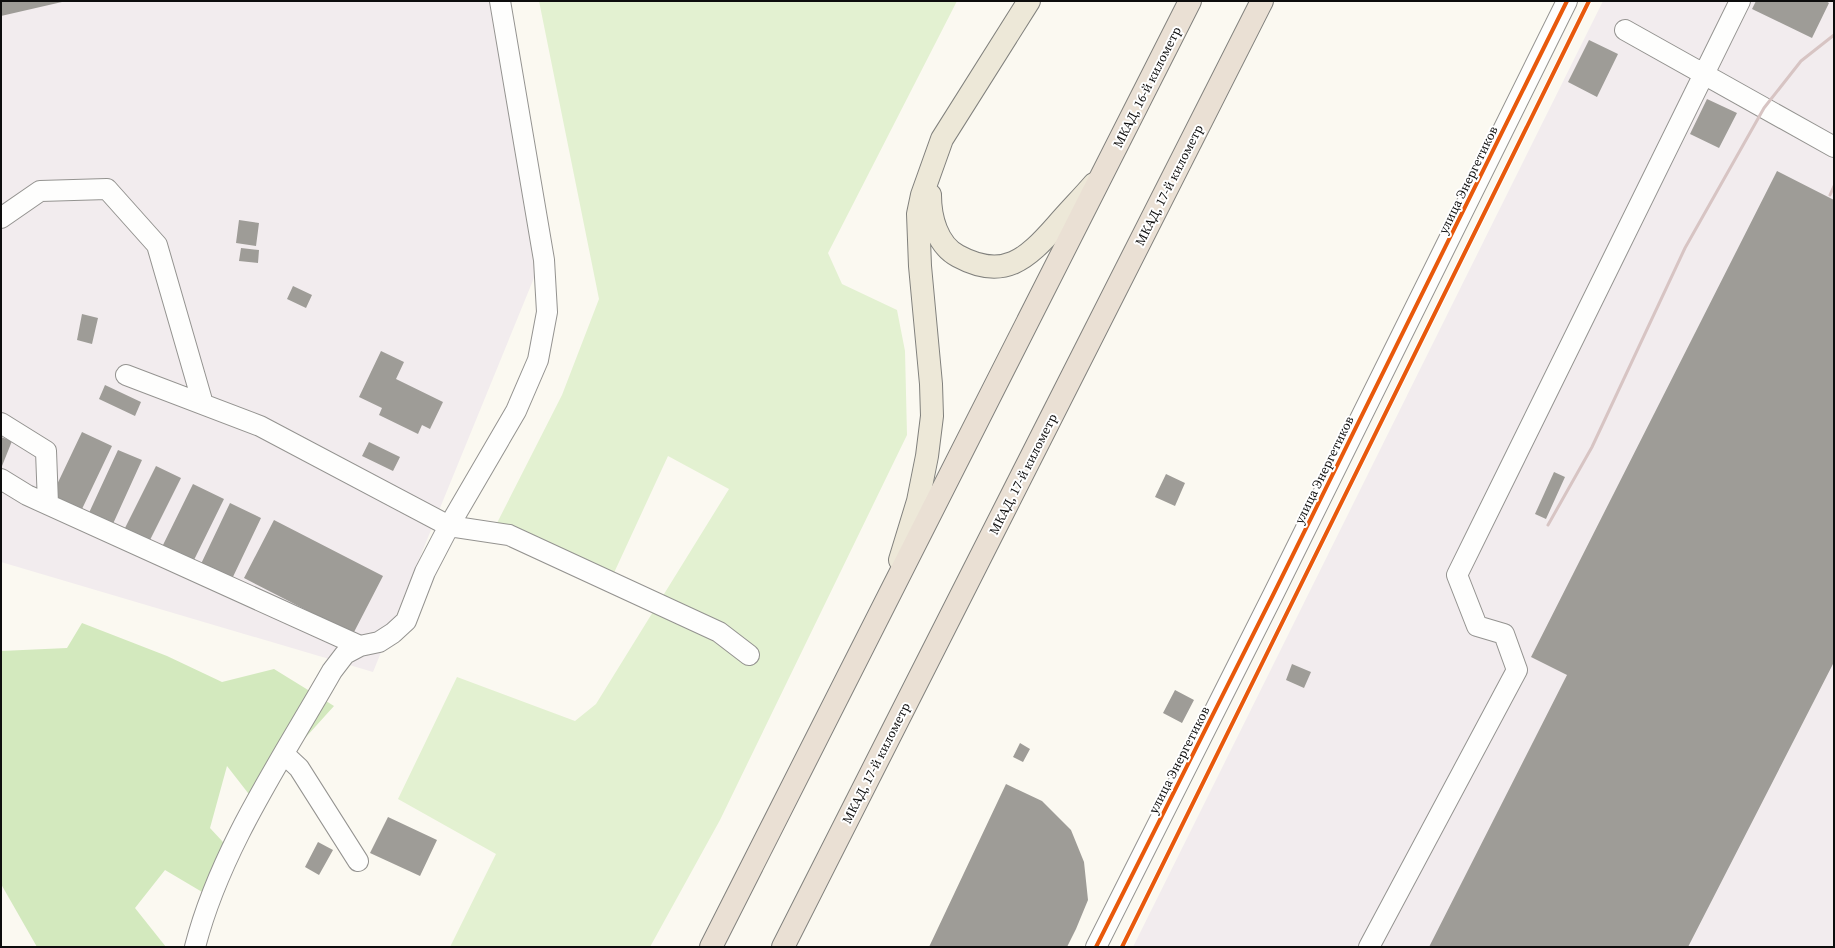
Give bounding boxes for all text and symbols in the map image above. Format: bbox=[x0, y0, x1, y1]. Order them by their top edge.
street label: МКАД, 16-й километр bbox=[1109, 24, 1185, 150]
street label: МКАД, 17-й километр bbox=[1131, 122, 1207, 248]
street label: улица Энергетиков bbox=[1434, 123, 1502, 237]
street label: МКАД, 17-й километр bbox=[985, 411, 1061, 537]
street label: улица Энергетиков bbox=[1290, 413, 1358, 527]
street label: МКАД, 17-й километр bbox=[838, 700, 914, 826]
street label: улица Энергетиков bbox=[1145, 703, 1214, 817]

